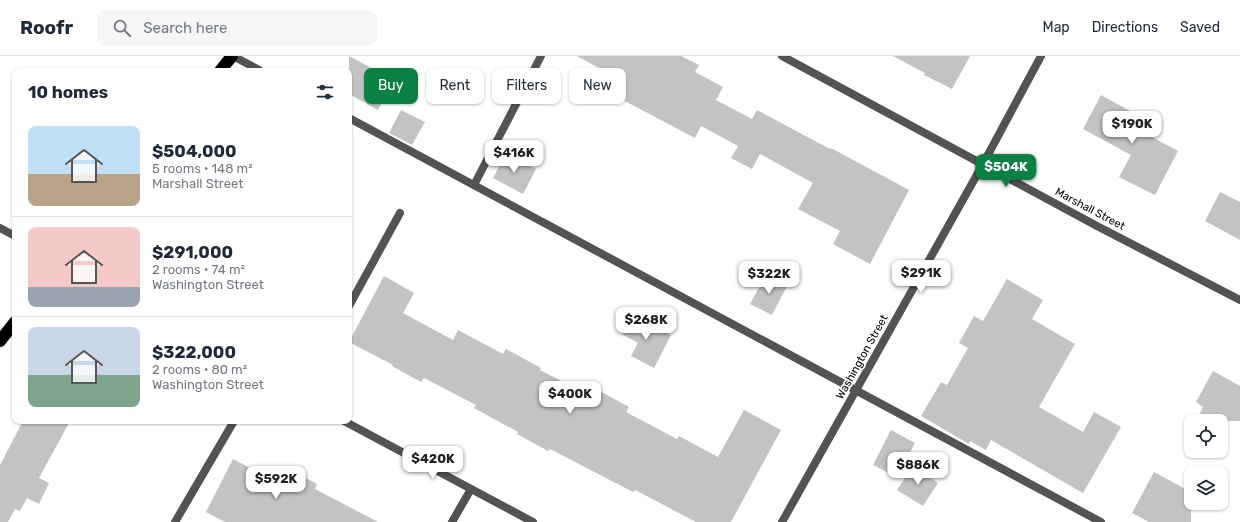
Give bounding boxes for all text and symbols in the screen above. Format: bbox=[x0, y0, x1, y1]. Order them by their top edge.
search box bbox=[97, 10, 377, 46]
text: Roofr bbox=[20, 16, 73, 39]
icon: search bbox=[111, 17, 133, 39]
text: Search here bbox=[143, 19, 227, 37]
text: Map bbox=[1043, 19, 1070, 36]
text: Directions bbox=[1092, 19, 1158, 36]
text: Saved bbox=[1180, 19, 1220, 36]
chip: Buy bbox=[364, 68, 418, 104]
chip: Rent bbox=[426, 68, 484, 104]
chip: Filters bbox=[492, 68, 561, 104]
chip: New bbox=[569, 68, 626, 104]
icon: filters bbox=[314, 81, 336, 103]
text: 10 homes bbox=[28, 82, 108, 102]
pin: $190K bbox=[1104, 111, 1160, 145]
text: $190K bbox=[1112, 116, 1152, 131]
pin: $416K bbox=[486, 140, 542, 174]
text: $504,000 bbox=[152, 141, 237, 161]
icon: home bbox=[60, 142, 108, 190]
text: $416K bbox=[494, 145, 534, 160]
pin: $504K bbox=[978, 154, 1034, 188]
text: $504K bbox=[984, 159, 1028, 174]
text: 5 rooms · 148 m² bbox=[152, 161, 253, 176]
text: Marshall Street bbox=[152, 176, 243, 191]
street label: Marshall Street bbox=[1053, 185, 1128, 233]
text: $291,000 bbox=[152, 242, 233, 262]
icon: home bbox=[60, 243, 108, 291]
pin: $291K bbox=[893, 260, 949, 294]
pin: $322K bbox=[741, 261, 797, 295]
text: 2 rooms · 74 m² bbox=[152, 262, 245, 277]
text: $291K bbox=[901, 265, 941, 280]
text: $322K bbox=[748, 266, 790, 281]
text: Washington Street bbox=[152, 277, 264, 292]
pin: $268K bbox=[618, 307, 674, 341]
text: $268K bbox=[624, 312, 668, 327]
street label: Washington Street bbox=[833, 312, 891, 402]
text: $322,000 bbox=[152, 342, 236, 362]
icon: home bbox=[60, 343, 108, 391]
text: 2 rooms · 80 m² bbox=[152, 362, 247, 377]
text: Washington Street bbox=[152, 377, 264, 392]
pin: $400K bbox=[542, 381, 598, 415]
text: $400K bbox=[548, 386, 592, 401]
map controls bbox=[1184, 414, 1228, 510]
button: locate bbox=[1184, 414, 1228, 458]
pin: $420K bbox=[405, 446, 461, 480]
text: $420K bbox=[411, 451, 455, 466]
pin: $886K bbox=[890, 452, 946, 486]
text: $886K bbox=[896, 457, 940, 472]
pin: $592K bbox=[248, 466, 304, 500]
button: layers bbox=[1184, 466, 1228, 510]
text: $592K bbox=[255, 471, 297, 486]

